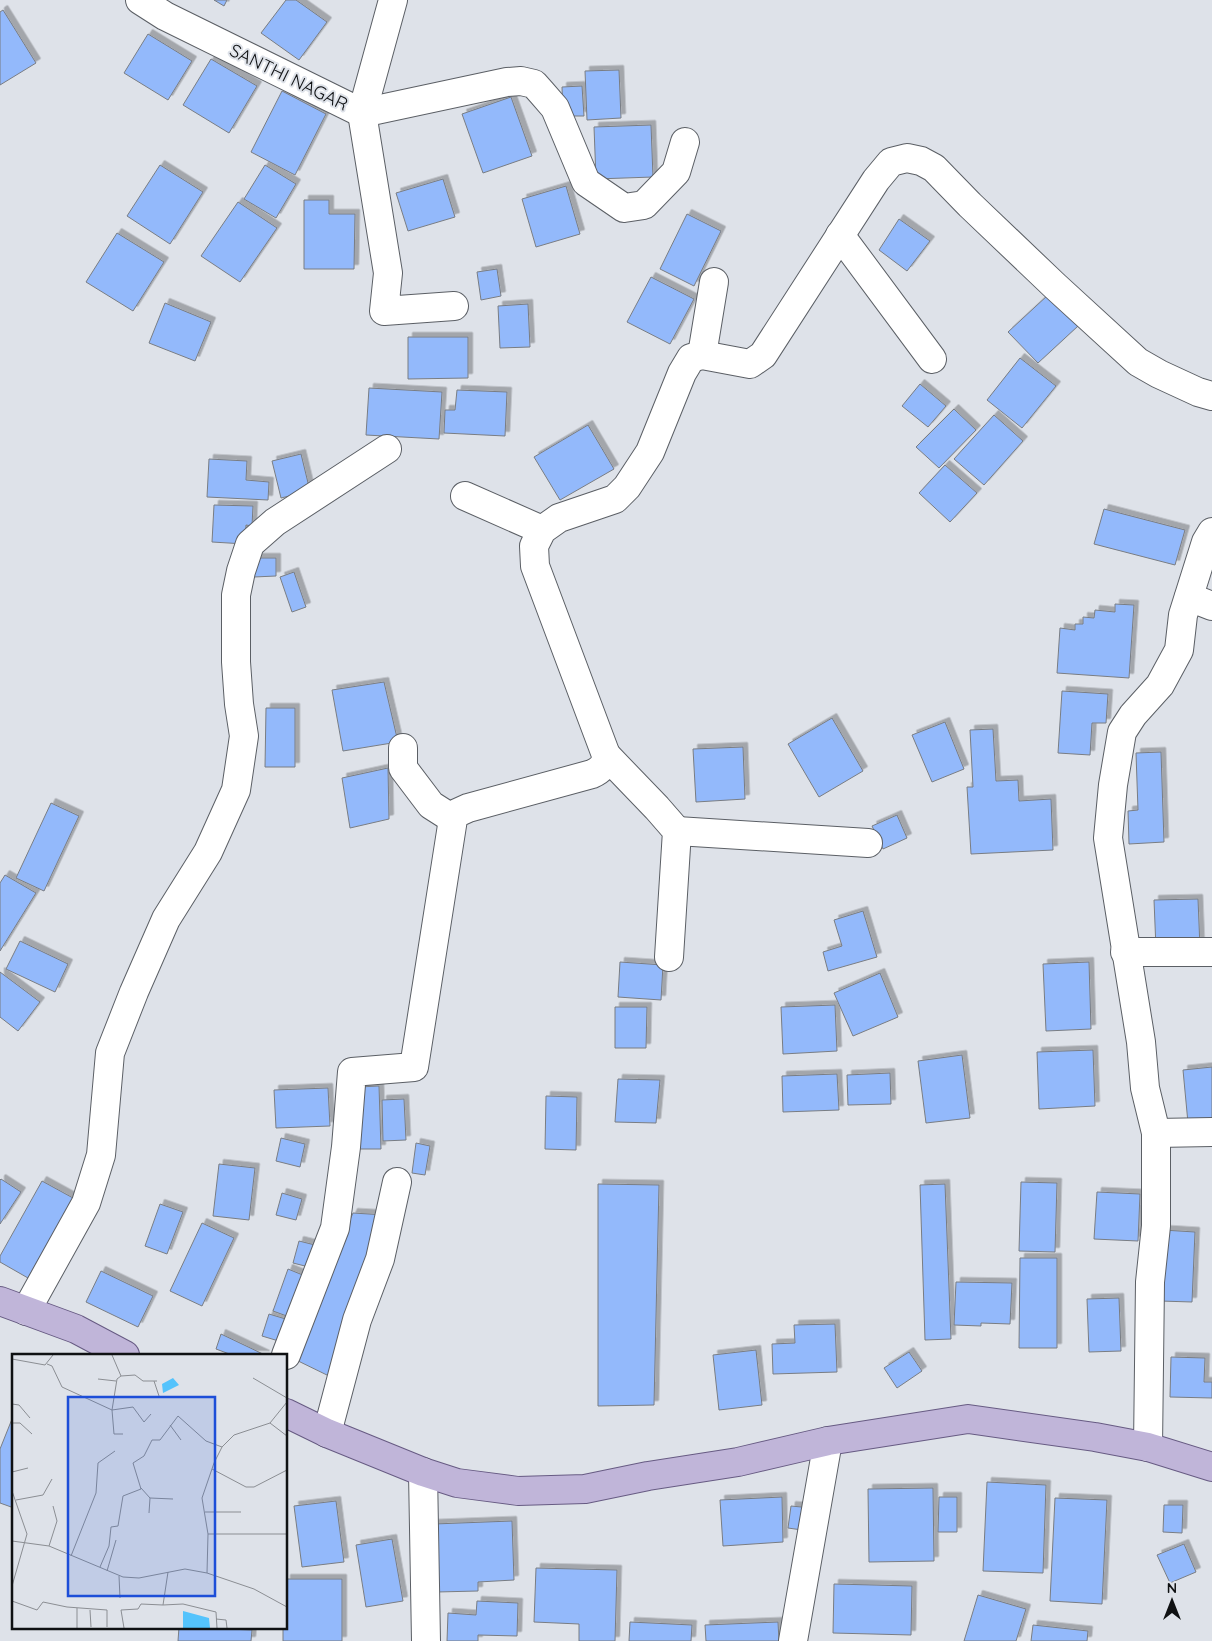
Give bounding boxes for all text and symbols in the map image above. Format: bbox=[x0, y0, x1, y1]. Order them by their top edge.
street label: SANTHI NAGAR bbox=[226, 38, 352, 116]
inset map bbox=[12, 1354, 288, 1628]
north arrow bbox=[1147, 1576, 1197, 1626]
text: N bbox=[1167, 1579, 1177, 1597]

